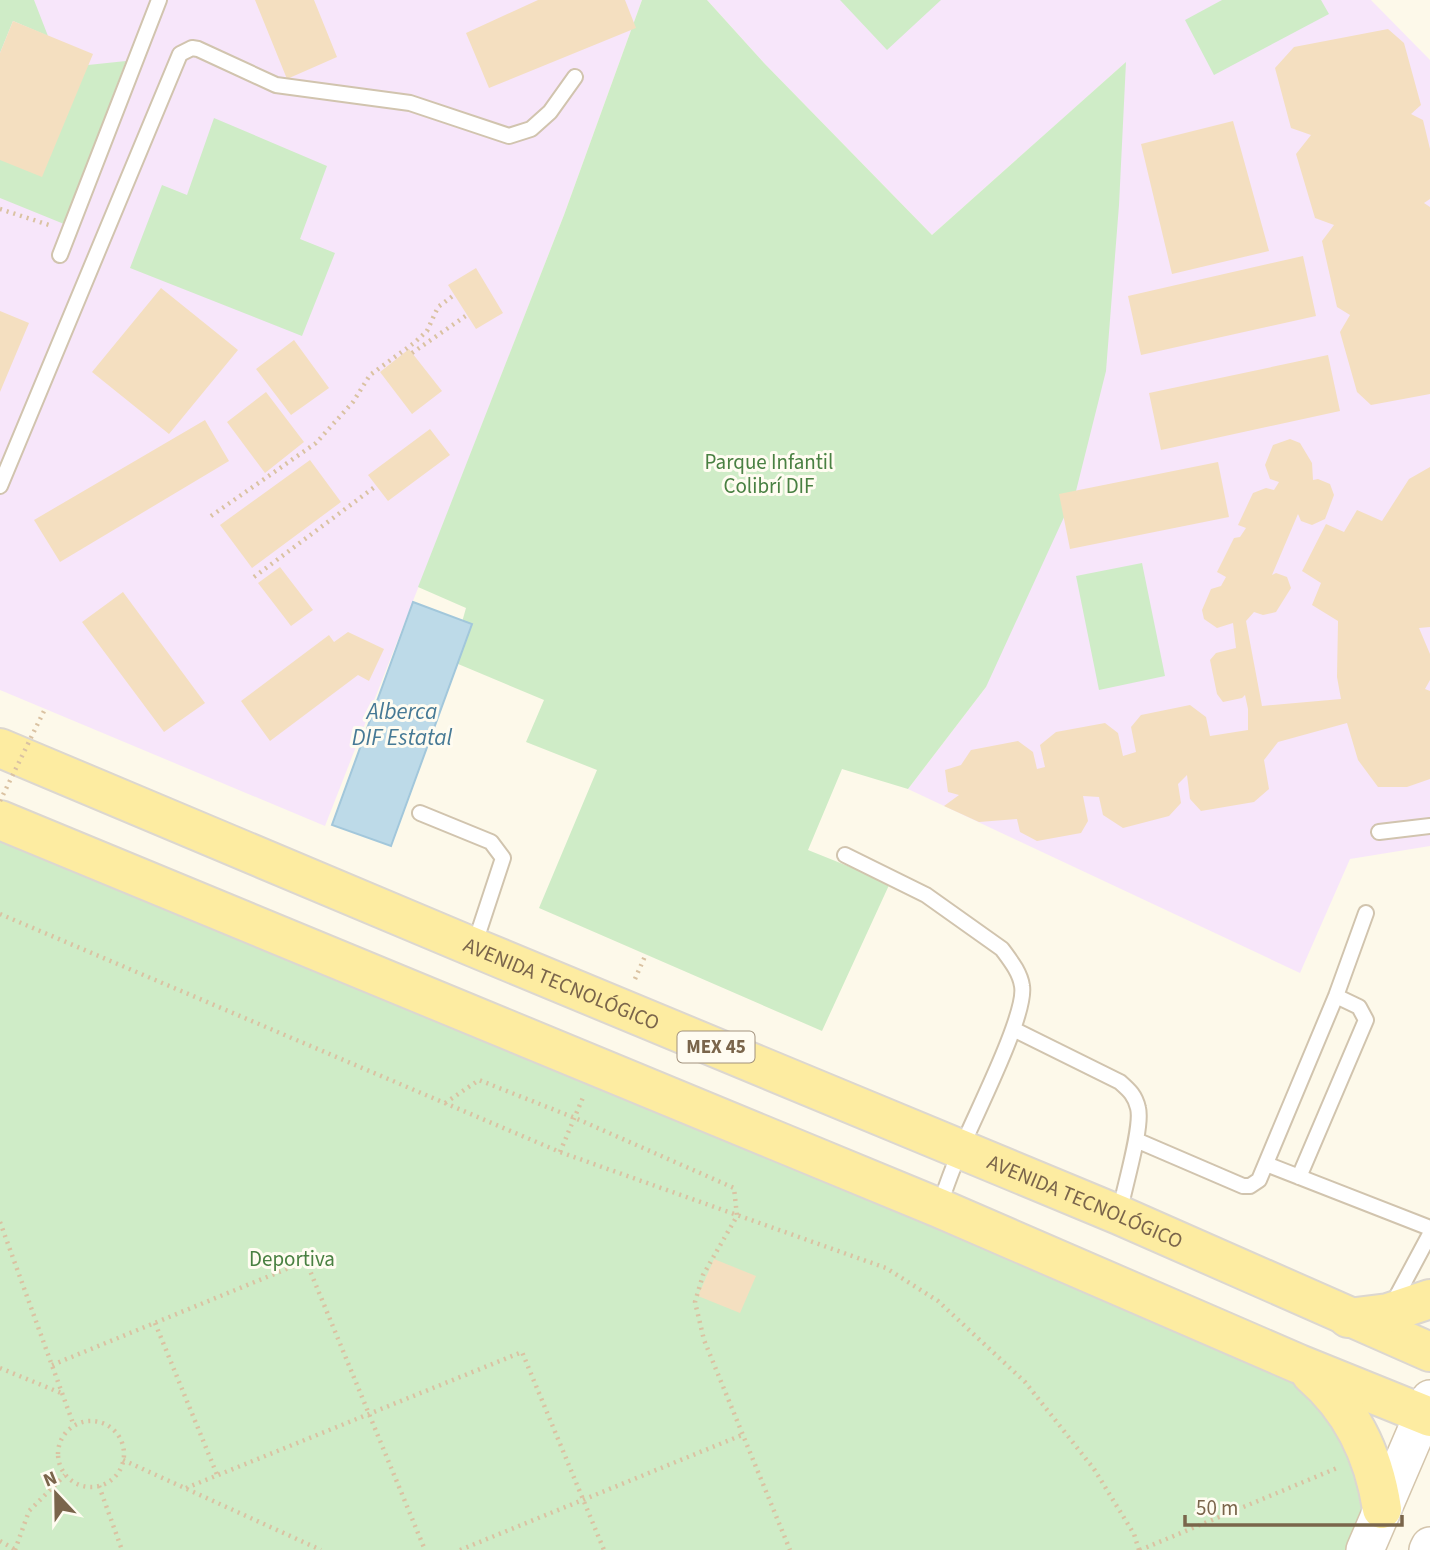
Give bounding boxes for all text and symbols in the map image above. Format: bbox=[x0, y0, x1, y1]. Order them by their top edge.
park label: Parque Infantil Colibrí DIF bbox=[705, 447, 833, 501]
water label: Alberca DIF Estatal bbox=[352, 695, 452, 754]
street label: AVENIDA TECNOLÓGICO bbox=[459, 930, 664, 1038]
road number: MEX 45 bbox=[678, 1032, 754, 1063]
street label: AVENIDA TECNOLÓGICO bbox=[983, 1147, 1188, 1256]
park label: Deportiva bbox=[249, 1244, 335, 1274]
north arrow bbox=[21, 1459, 91, 1529]
text: N bbox=[39, 1465, 61, 1495]
scale bar bbox=[1185, 1484, 1402, 1528]
text: 50 m bbox=[1196, 1493, 1238, 1523]

